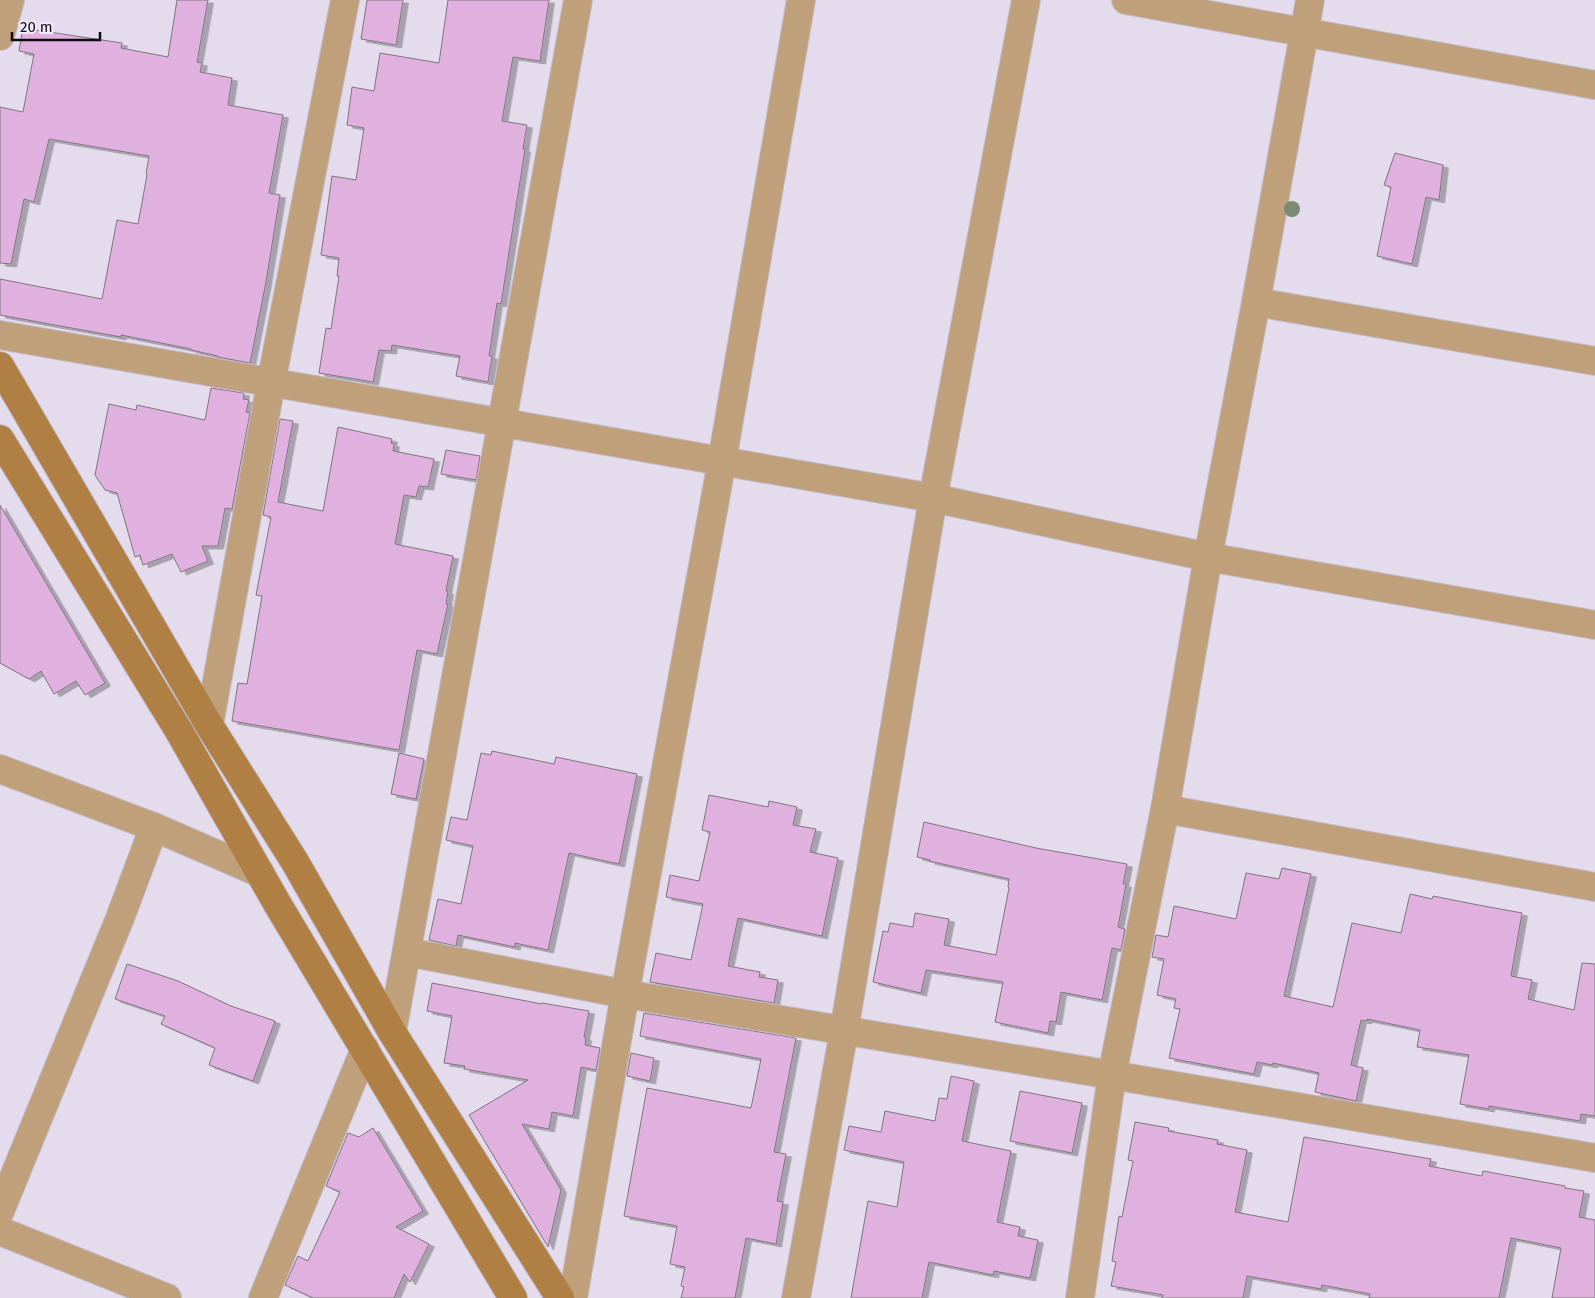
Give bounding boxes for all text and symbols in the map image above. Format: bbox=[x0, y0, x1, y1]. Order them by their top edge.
scale bar bbox=[12, 10, 100, 42]
text: 20 m bbox=[20, 18, 53, 36]

